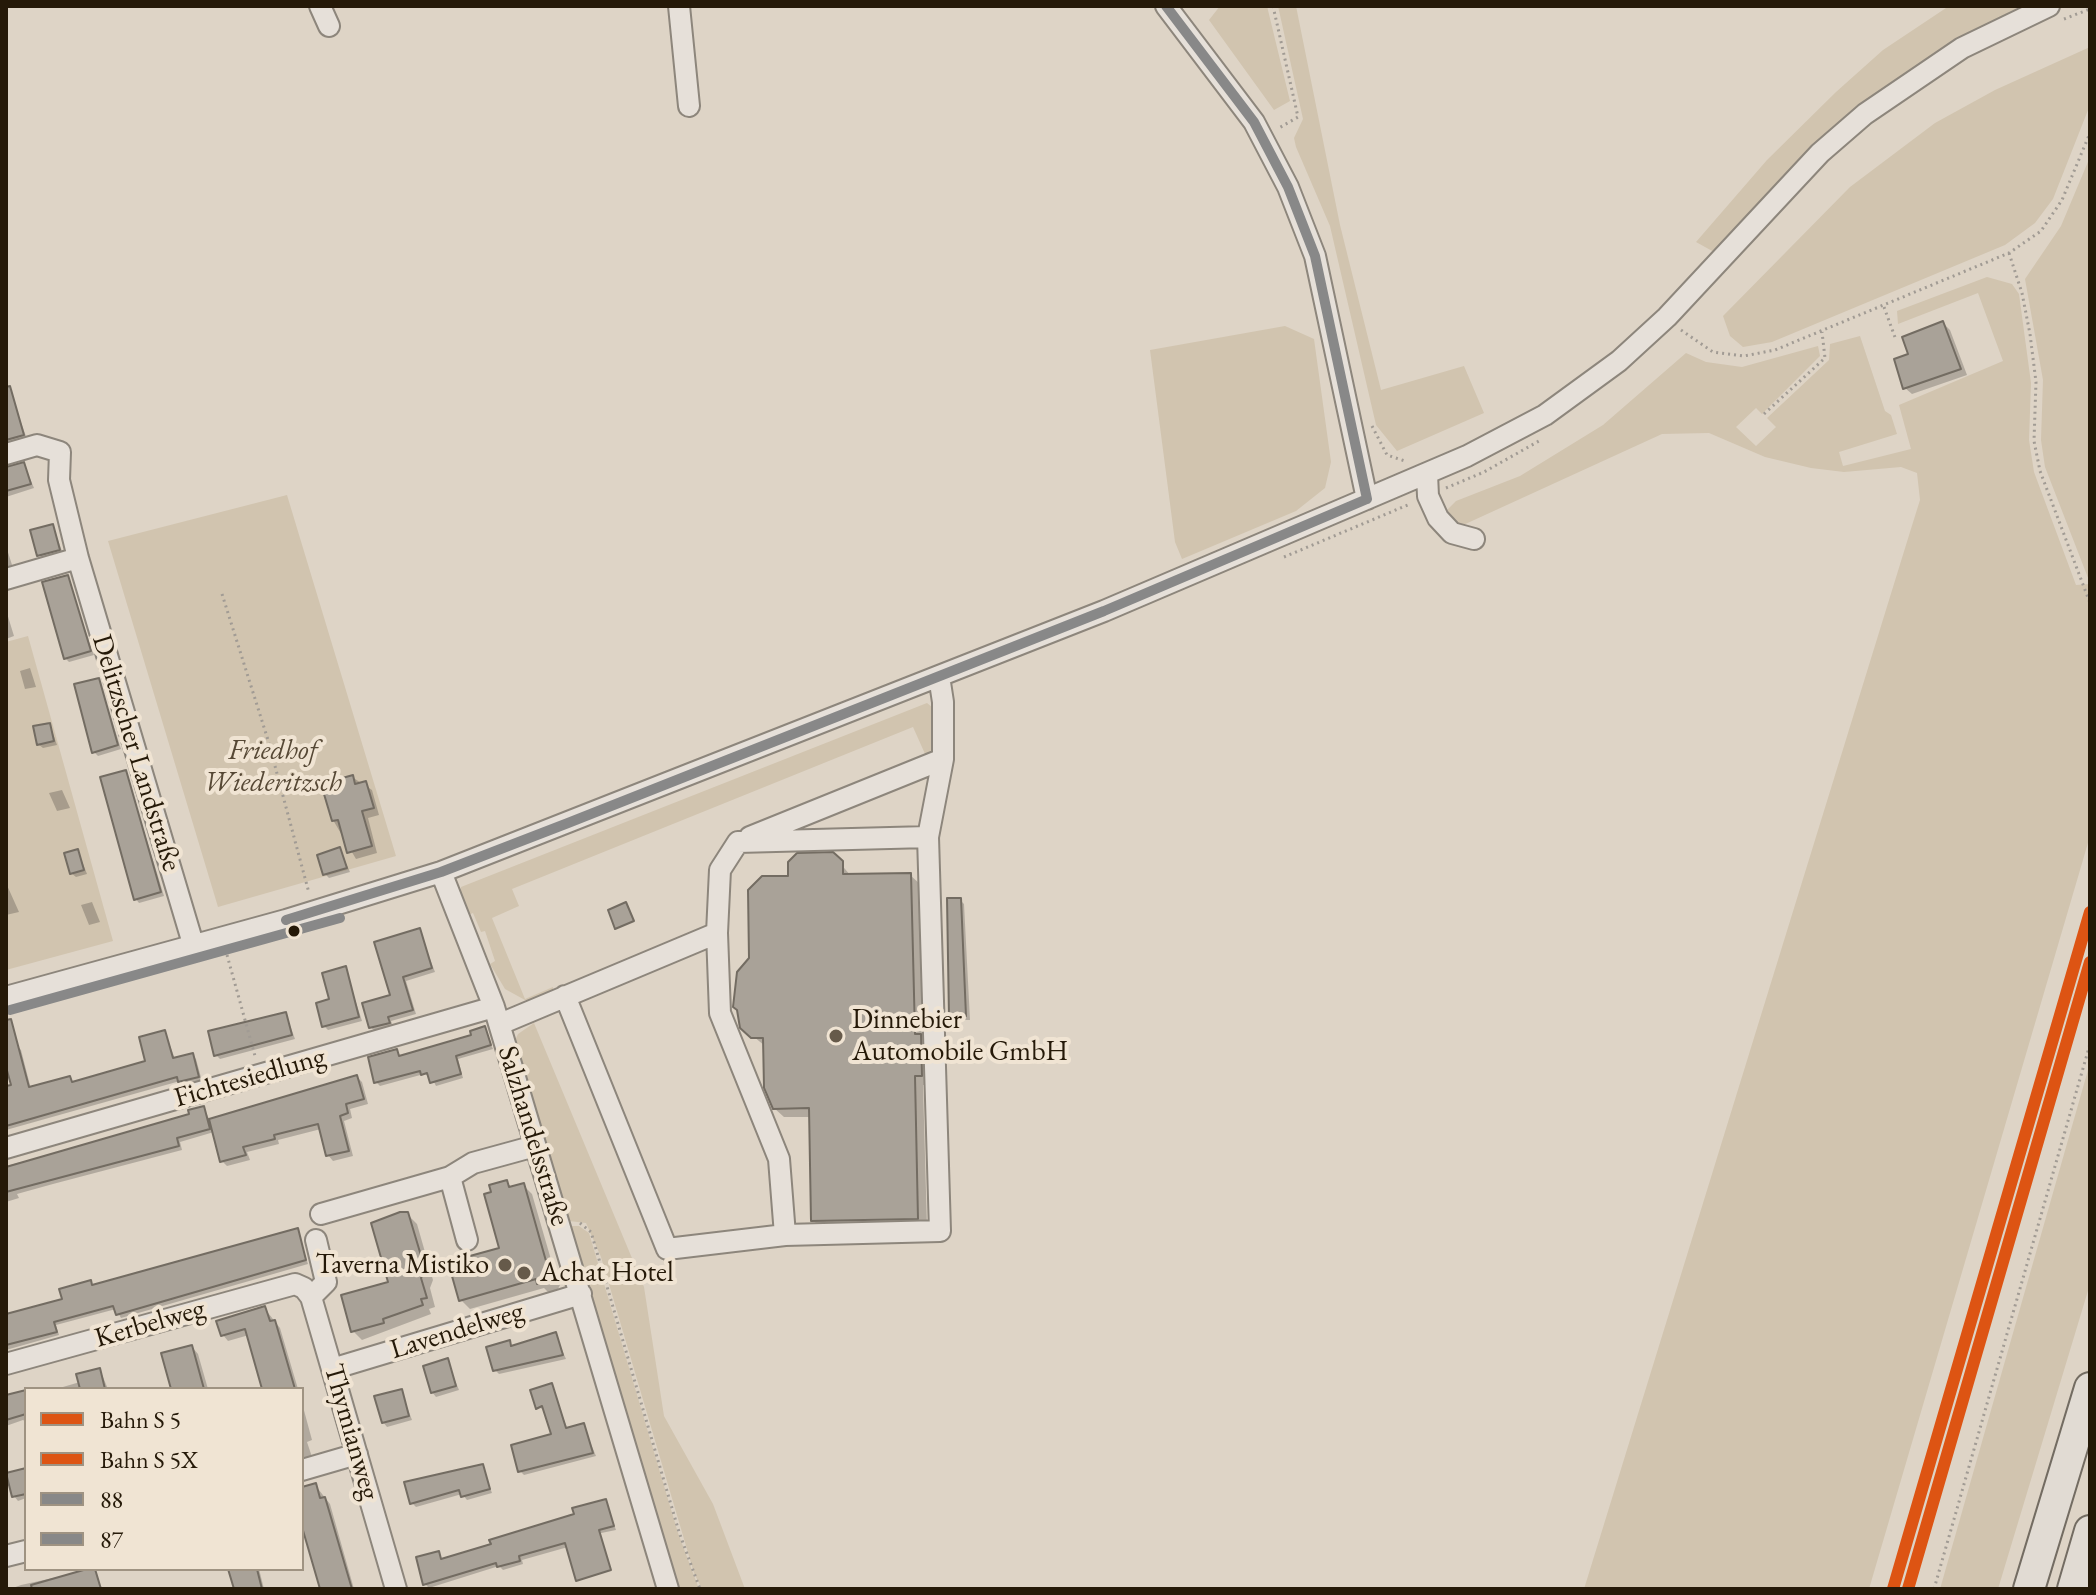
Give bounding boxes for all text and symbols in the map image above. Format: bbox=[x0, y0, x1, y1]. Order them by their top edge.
street label: Delitzscher Landstraße bbox=[84, 631, 188, 875]
park label: Friedhof Wiederitzsch bbox=[204, 734, 342, 800]
unlabelled marker bbox=[286, 923, 302, 939]
place label: Dinnebier Automobile GmbH bbox=[852, 1003, 1068, 1069]
marker: Dinnebier Automobile GmbH bbox=[827, 1027, 845, 1045]
street label: Fichtesiedlung bbox=[170, 1040, 330, 1116]
street label: Salzhandelsstraße bbox=[490, 1042, 576, 1230]
place label: Taverna Mistiko bbox=[315, 1248, 489, 1282]
marker: Taverna Mistiko bbox=[496, 1256, 514, 1274]
place label: Achat Hotel bbox=[540, 1256, 674, 1290]
marker: Achat Hotel bbox=[515, 1264, 533, 1282]
street label: Kerbelweg bbox=[91, 1292, 209, 1356]
street label: Lavendelweg bbox=[386, 1295, 528, 1367]
street label: Thymianweg bbox=[316, 1360, 386, 1504]
legend bbox=[24, 1387, 304, 1571]
text: Bahn S 5 bbox=[100, 1404, 181, 1435]
text: Bahn S 5X bbox=[100, 1444, 198, 1475]
text: 88 bbox=[100, 1484, 123, 1515]
text: 87 bbox=[100, 1524, 123, 1555]

